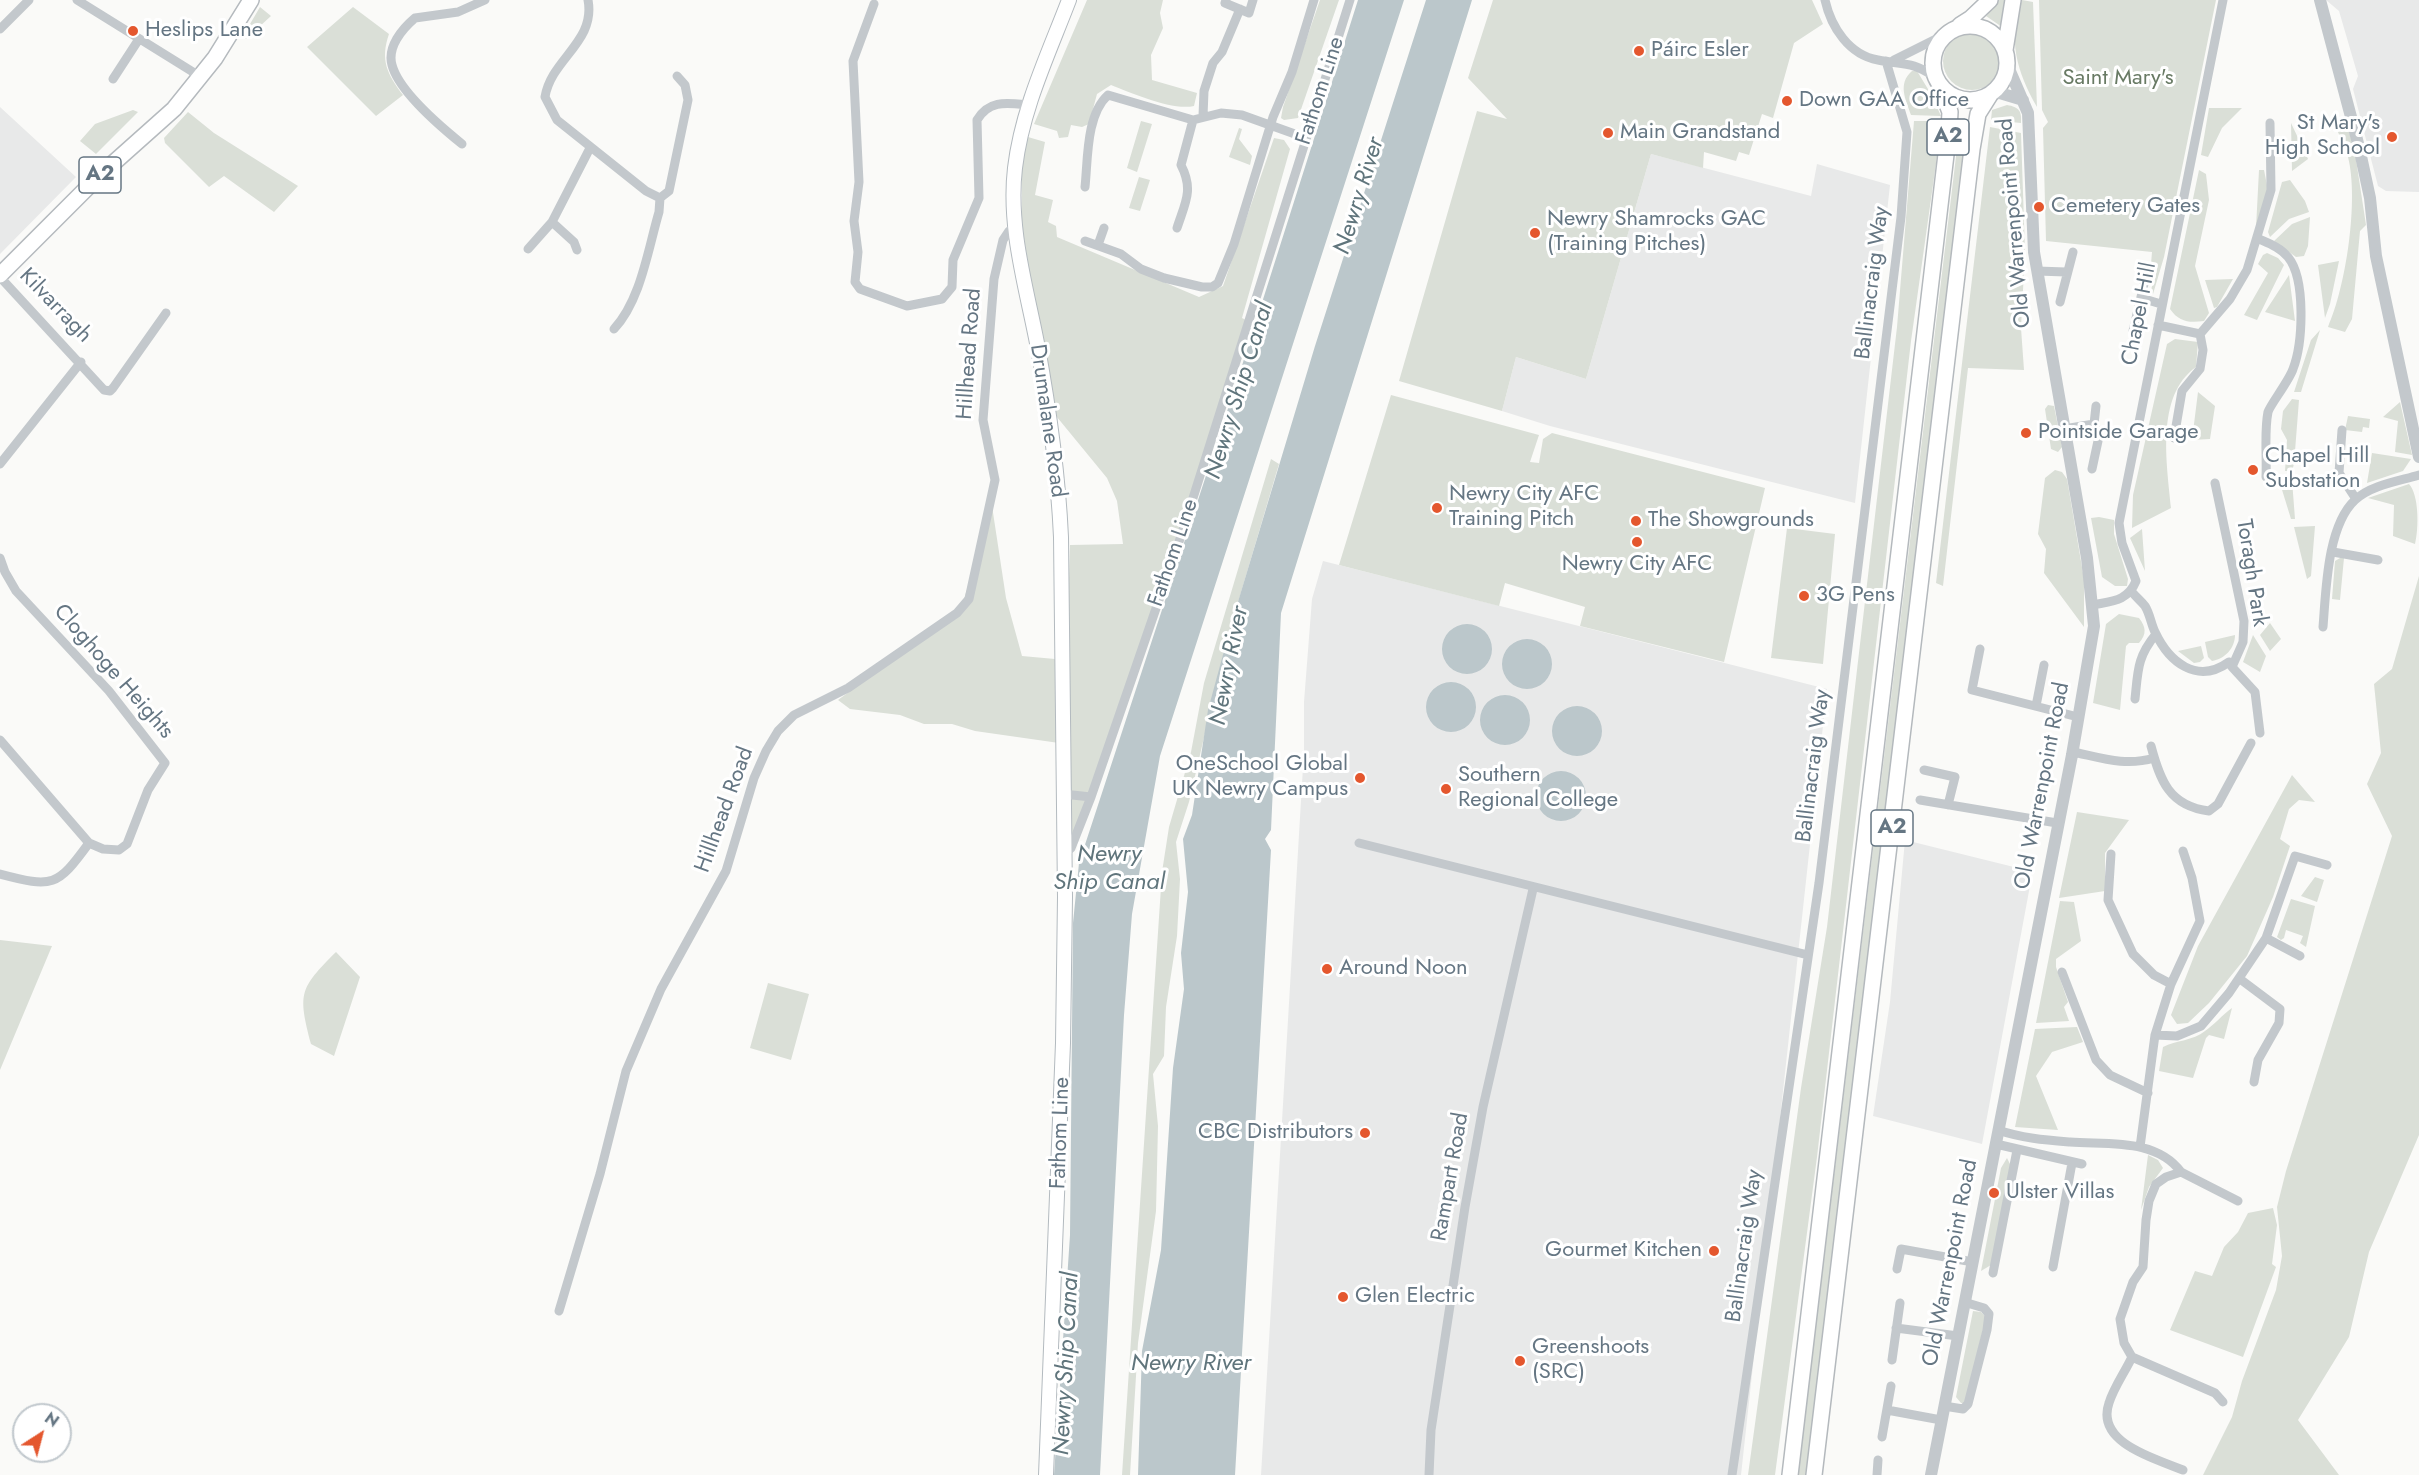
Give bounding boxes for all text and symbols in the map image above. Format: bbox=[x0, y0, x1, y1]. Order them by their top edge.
place label: Heslips Lane bbox=[145, 18, 263, 44]
marker: Heslips Lane bbox=[126, 24, 140, 38]
street label: Fathom Line bbox=[1291, 34, 1351, 148]
place label: Páirc Esler bbox=[1651, 38, 1749, 64]
marker: Páirc Esler bbox=[1632, 44, 1646, 58]
park label: Saint Mary's bbox=[2062, 66, 2174, 92]
place label: Down GAA Office bbox=[1799, 88, 1969, 114]
marker: Down GAA Office bbox=[1780, 94, 1794, 108]
place label: St Mary's High School bbox=[2265, 111, 2380, 162]
street label: Old Warrenpoint Road bbox=[1993, 117, 2037, 329]
road number: A2 bbox=[1927, 119, 1969, 155]
place label: Main Grandstand bbox=[1620, 120, 1780, 146]
marker: Main Grandstand bbox=[1601, 126, 1615, 140]
marker: St Mary's High School bbox=[2385, 130, 2399, 144]
water label: Newry River bbox=[1329, 134, 1391, 258]
road number: A2 bbox=[79, 157, 121, 193]
place label: Cemetery Gates bbox=[2051, 194, 2200, 220]
marker: Cemetery Gates bbox=[2032, 200, 2046, 214]
street label: Ballinacraig Way bbox=[1851, 205, 1895, 361]
place label: Newry Shamrocks GAC (Training Pitches) bbox=[1547, 207, 1766, 258]
marker: Newry Shamrocks GAC (Training Pitches) bbox=[1528, 226, 1542, 240]
street label: Chapel Hill bbox=[2117, 260, 2163, 368]
street label: Kilvarragh bbox=[13, 263, 97, 349]
street label: Hillhead Road bbox=[952, 287, 988, 421]
water label: Newry Ship Canal bbox=[1199, 299, 1281, 483]
street label: Drumalane Road bbox=[1023, 343, 1071, 499]
place label: Pointside Garage bbox=[2038, 420, 2199, 446]
marker: Pointside Garage bbox=[2019, 426, 2033, 440]
place label: Chapel Hill Substation bbox=[2265, 444, 2369, 496]
marker: Chapel Hill Substation bbox=[2246, 463, 2260, 477]
place label: Newry City AFC Training Pitch bbox=[1449, 482, 1599, 534]
street label: Fathom Line bbox=[1143, 496, 1205, 610]
marker: Newry City AFC Training Pitch bbox=[1430, 501, 1444, 515]
place label: The Showgrounds bbox=[1648, 508, 1814, 534]
marker: The Showgrounds bbox=[1629, 514, 1643, 528]
street label: Toragh Park bbox=[2230, 518, 2272, 628]
marker: Newry City AFC bbox=[1630, 535, 1644, 549]
place label: Newry City AFC bbox=[1562, 552, 1712, 578]
place label: 3G Pens bbox=[1816, 583, 1895, 609]
marker: 3G Pens bbox=[1797, 589, 1811, 603]
street label: Cloghoge Heights bbox=[47, 599, 179, 745]
water label: Newry River bbox=[1204, 604, 1256, 728]
street label: Old Warrenpoint Road bbox=[2010, 680, 2076, 892]
street label: Ballinacraig Way bbox=[1792, 688, 1836, 844]
street label: Hillhead Road bbox=[690, 744, 760, 876]
place label: OneSchool Global UK Newry Campus bbox=[1172, 752, 1348, 804]
place label: Southern Regional College bbox=[1458, 763, 1618, 814]
marker: OneSchool Global UK Newry Campus bbox=[1353, 771, 1367, 785]
marker: Southern Regional College bbox=[1439, 782, 1453, 796]
road number: A2 bbox=[1871, 810, 1913, 846]
water label: Newry Ship Canal bbox=[1053, 841, 1165, 897]
place label: Around Noon bbox=[1339, 956, 1468, 982]
marker: Around Noon bbox=[1320, 962, 1334, 976]
street label: Fathom Line bbox=[1046, 1077, 1076, 1189]
street label: Rampart Road bbox=[1427, 1111, 1475, 1243]
place label: CBC Distributors bbox=[1198, 1120, 1353, 1146]
marker: CBC Distributors bbox=[1358, 1126, 1372, 1140]
street label: Old Warrenpoint Road bbox=[1918, 1157, 1984, 1369]
street label: Ballinacraig Way bbox=[1721, 1168, 1769, 1324]
place label: Ulster Villas bbox=[2006, 1180, 2114, 1206]
marker: Ulster Villas bbox=[1987, 1186, 2001, 1200]
place label: Gourmet Kitchen bbox=[1545, 1238, 1702, 1264]
marker: Gourmet Kitchen bbox=[1707, 1244, 1721, 1258]
water label: Newry Ship Canal bbox=[1048, 1272, 1086, 1456]
place label: Glen Electric bbox=[1355, 1284, 1475, 1310]
marker: Glen Electric bbox=[1336, 1290, 1350, 1304]
place label: Greenshoots (SRC) bbox=[1532, 1335, 1649, 1386]
water label: Newry River bbox=[1131, 1350, 1251, 1378]
marker: Greenshoots (SRC) bbox=[1513, 1354, 1527, 1368]
north arrow bbox=[12, 1403, 72, 1463]
text: N bbox=[40, 1407, 64, 1433]

